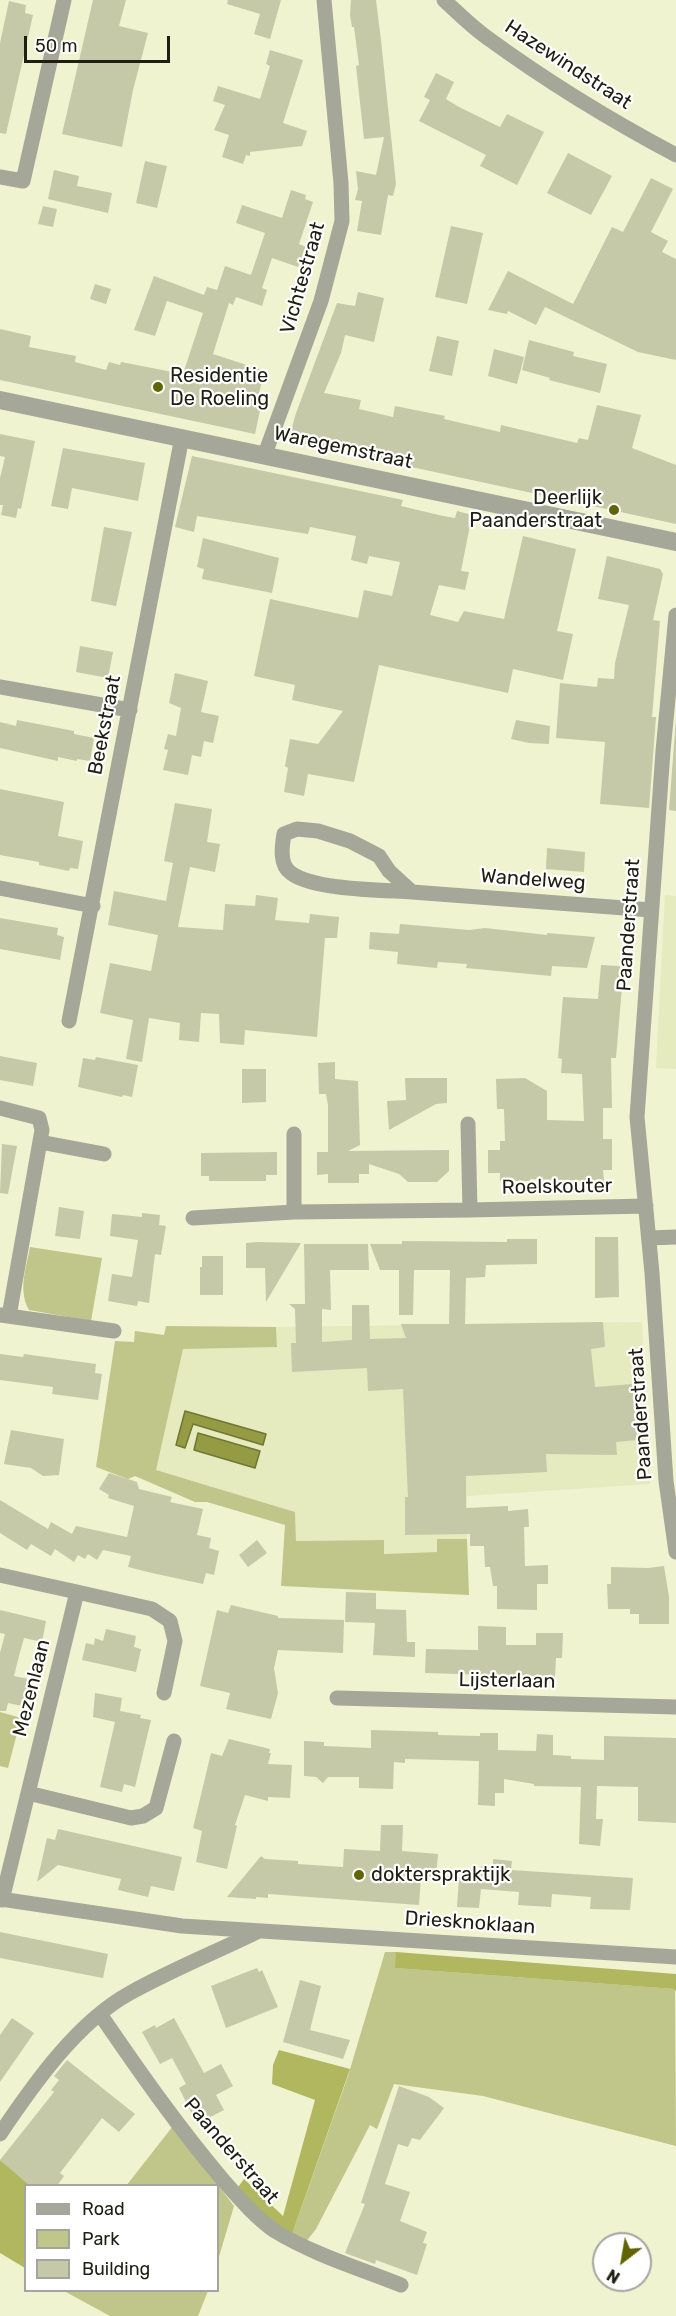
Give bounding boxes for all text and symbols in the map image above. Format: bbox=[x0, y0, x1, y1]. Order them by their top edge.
street label: Hazewindstraat bbox=[500, 15, 636, 115]
scale bar bbox=[27, 24, 172, 62]
text: 50 m bbox=[35, 35, 78, 57]
street label: Vichtestraat bbox=[276, 219, 330, 337]
place label: Residentie De Roeling bbox=[170, 364, 269, 411]
marker: Residentie De Roeling bbox=[151, 380, 165, 394]
street label: Waregemstraat bbox=[271, 422, 415, 474]
place label: Deerlijk Paanderstraat bbox=[469, 486, 602, 533]
marker: Deerlijk Paanderstraat bbox=[607, 503, 621, 517]
street label: Beekstraat bbox=[84, 673, 126, 777]
street label: Paanderstraat bbox=[612, 858, 646, 992]
street label: Wandelweg bbox=[479, 864, 587, 896]
street label: Roelskouter bbox=[501, 1174, 613, 1200]
street label: Paanderstraat bbox=[624, 1347, 658, 1481]
street label: Mezenlaan bbox=[8, 1637, 56, 1739]
street label: Lijsterlaan bbox=[458, 1668, 556, 1694]
place label: dokterspraktijk bbox=[371, 1863, 510, 1887]
marker: dokterspraktijk bbox=[352, 1868, 366, 1882]
street label: Driesknoklaan bbox=[404, 1906, 536, 1940]
street label: Paanderstraat bbox=[178, 2093, 284, 2209]
legend bbox=[24, 2184, 219, 2292]
text: Road bbox=[82, 2198, 125, 2220]
text: Park bbox=[82, 2228, 119, 2250]
north arrow bbox=[592, 2232, 652, 2292]
text: Building bbox=[82, 2258, 150, 2280]
text: N bbox=[604, 2265, 623, 2287]

